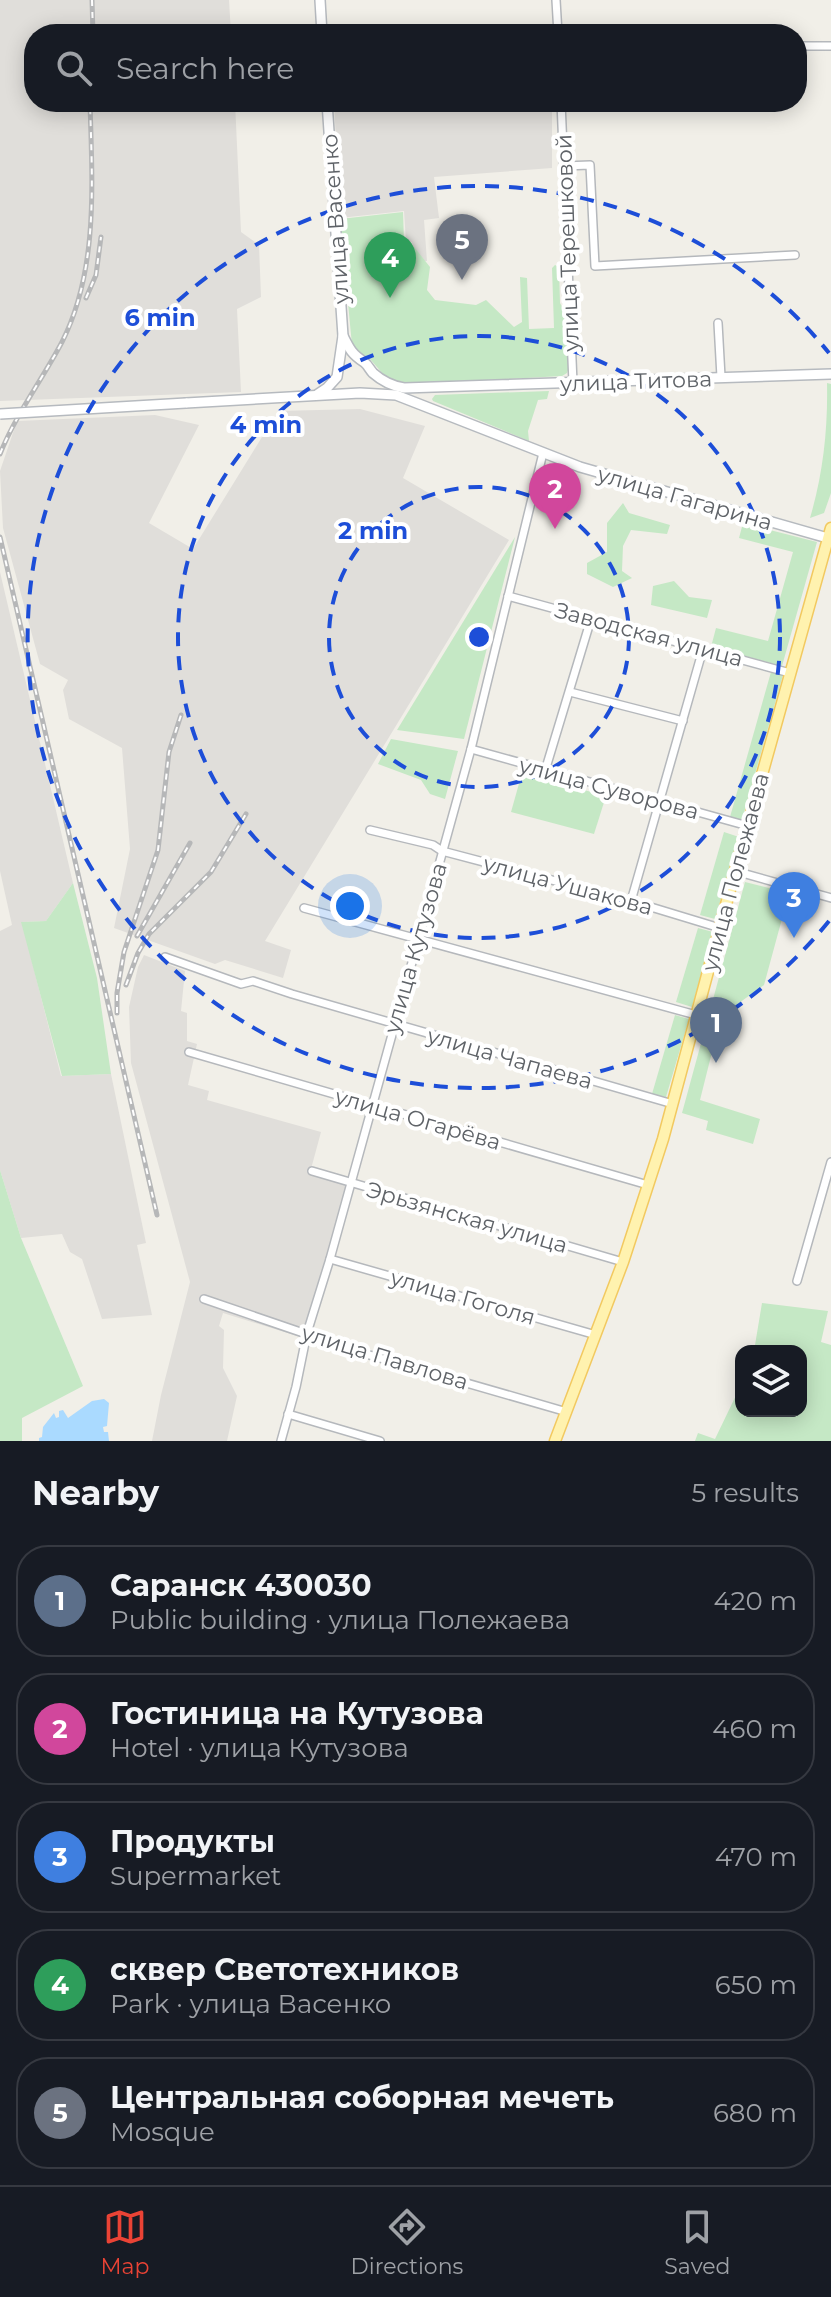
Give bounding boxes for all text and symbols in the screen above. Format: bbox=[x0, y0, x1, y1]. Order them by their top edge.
search box bbox=[24, 24, 807, 112]
icon: search bbox=[52, 46, 96, 90]
text: Search here bbox=[116, 50, 294, 87]
street label: улица Васенко bbox=[316, 133, 355, 306]
street label: улица Терешковой bbox=[550, 134, 585, 353]
pin: 5 bbox=[436, 214, 488, 280]
pin: 4 bbox=[364, 232, 416, 298]
text: 6 min bbox=[124, 303, 196, 332]
street label: улица Титова bbox=[558, 365, 713, 398]
text: 4 min bbox=[230, 410, 302, 439]
street label: улица Гагарина bbox=[593, 460, 775, 536]
pin: 2 bbox=[529, 463, 581, 529]
text: 2 min bbox=[338, 516, 408, 545]
street label: Заводская улица bbox=[552, 596, 746, 673]
centre of rings bbox=[465, 623, 493, 651]
street label: улица Суворова bbox=[515, 751, 702, 825]
street label: улица Полежаева bbox=[696, 770, 775, 975]
street label: улица Ушакова bbox=[479, 850, 656, 921]
street label: улица Кутузова bbox=[378, 860, 453, 1038]
pin: 3 bbox=[768, 872, 820, 938]
your location bbox=[330, 886, 370, 926]
pin: 1 bbox=[690, 997, 742, 1063]
street label: улица Чапаева bbox=[423, 1022, 596, 1095]
street label: улица Огарёва bbox=[331, 1083, 504, 1156]
street label: Эрьзянская улица bbox=[363, 1176, 571, 1259]
street label: улица Гоголя bbox=[386, 1264, 538, 1331]
street label: улица Павлова bbox=[297, 1319, 471, 1396]
map controls bbox=[735, 1345, 807, 1417]
button: layers bbox=[735, 1345, 807, 1417]
text: Nearby bbox=[32, 1472, 159, 1514]
text: 5 results bbox=[692, 1477, 799, 1509]
text: Саранск 430030 bbox=[110, 1567, 372, 1604]
text: 1 bbox=[55, 1585, 65, 1617]
text: 420 m bbox=[714, 1585, 797, 1617]
text: Public building · улица Полежаева bbox=[110, 1604, 570, 1636]
text: Гостиница на Кутузова bbox=[110, 1695, 484, 1732]
text: 2 bbox=[52, 1713, 68, 1745]
text: 460 m bbox=[712, 1713, 797, 1745]
text: Hotel · улица Кутузова bbox=[110, 1732, 409, 1764]
text: Продукты bbox=[110, 1823, 275, 1860]
text: 3 bbox=[52, 1841, 68, 1873]
text: 470 m bbox=[715, 1841, 797, 1873]
text: Supermarket bbox=[110, 1860, 281, 1892]
text: сквер Светотехников bbox=[110, 1951, 459, 1988]
text: 4 bbox=[51, 1969, 69, 2001]
text: 650 m bbox=[715, 1969, 797, 2001]
text: Park · улица Васенко bbox=[110, 1988, 391, 2020]
text: Центральная соборная мечеть bbox=[110, 2079, 614, 2116]
text: 5 bbox=[52, 2097, 68, 2129]
text: 680 m bbox=[713, 2097, 797, 2129]
text: Mosque bbox=[110, 2116, 215, 2148]
tab: Map bbox=[101, 2205, 149, 2280]
tab: Directions bbox=[351, 2205, 463, 2280]
tab: Saved bbox=[664, 2205, 730, 2280]

